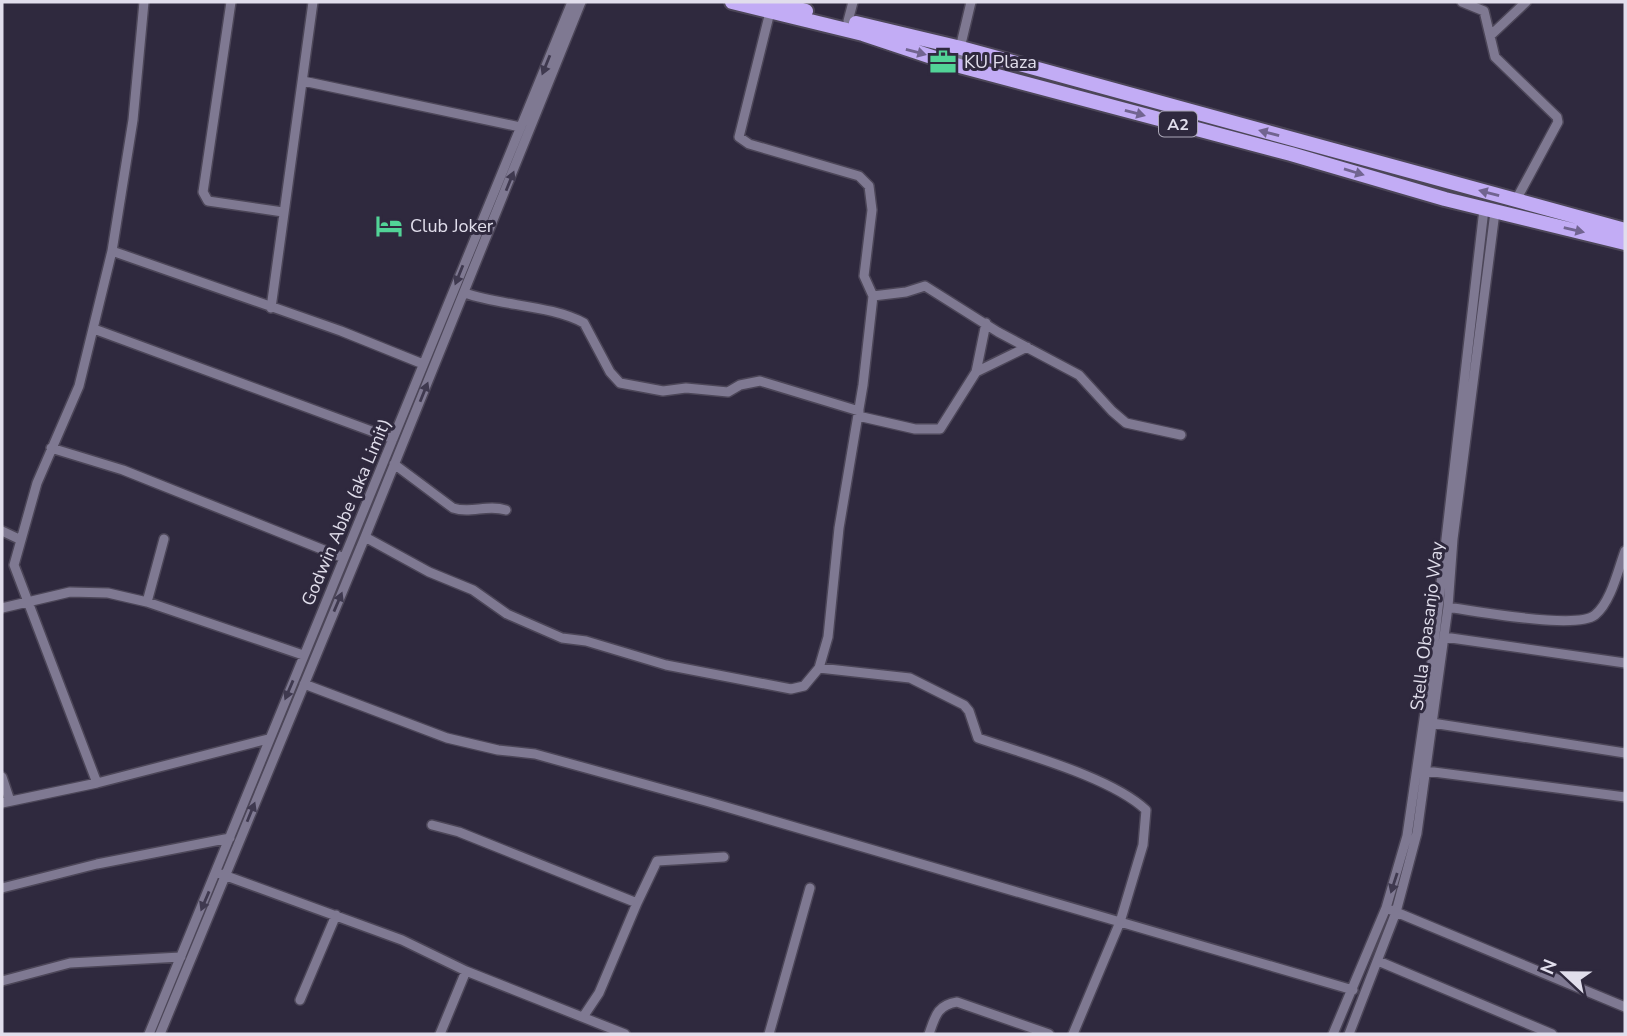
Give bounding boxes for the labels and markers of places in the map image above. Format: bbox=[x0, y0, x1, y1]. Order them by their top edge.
office icon: KU Plaza bbox=[928, 47, 958, 77]
place label: KU Plaza bbox=[964, 50, 1037, 74]
hotel icon: Club Joker bbox=[374, 211, 404, 241]
place label: Club Joker bbox=[410, 214, 494, 238]

